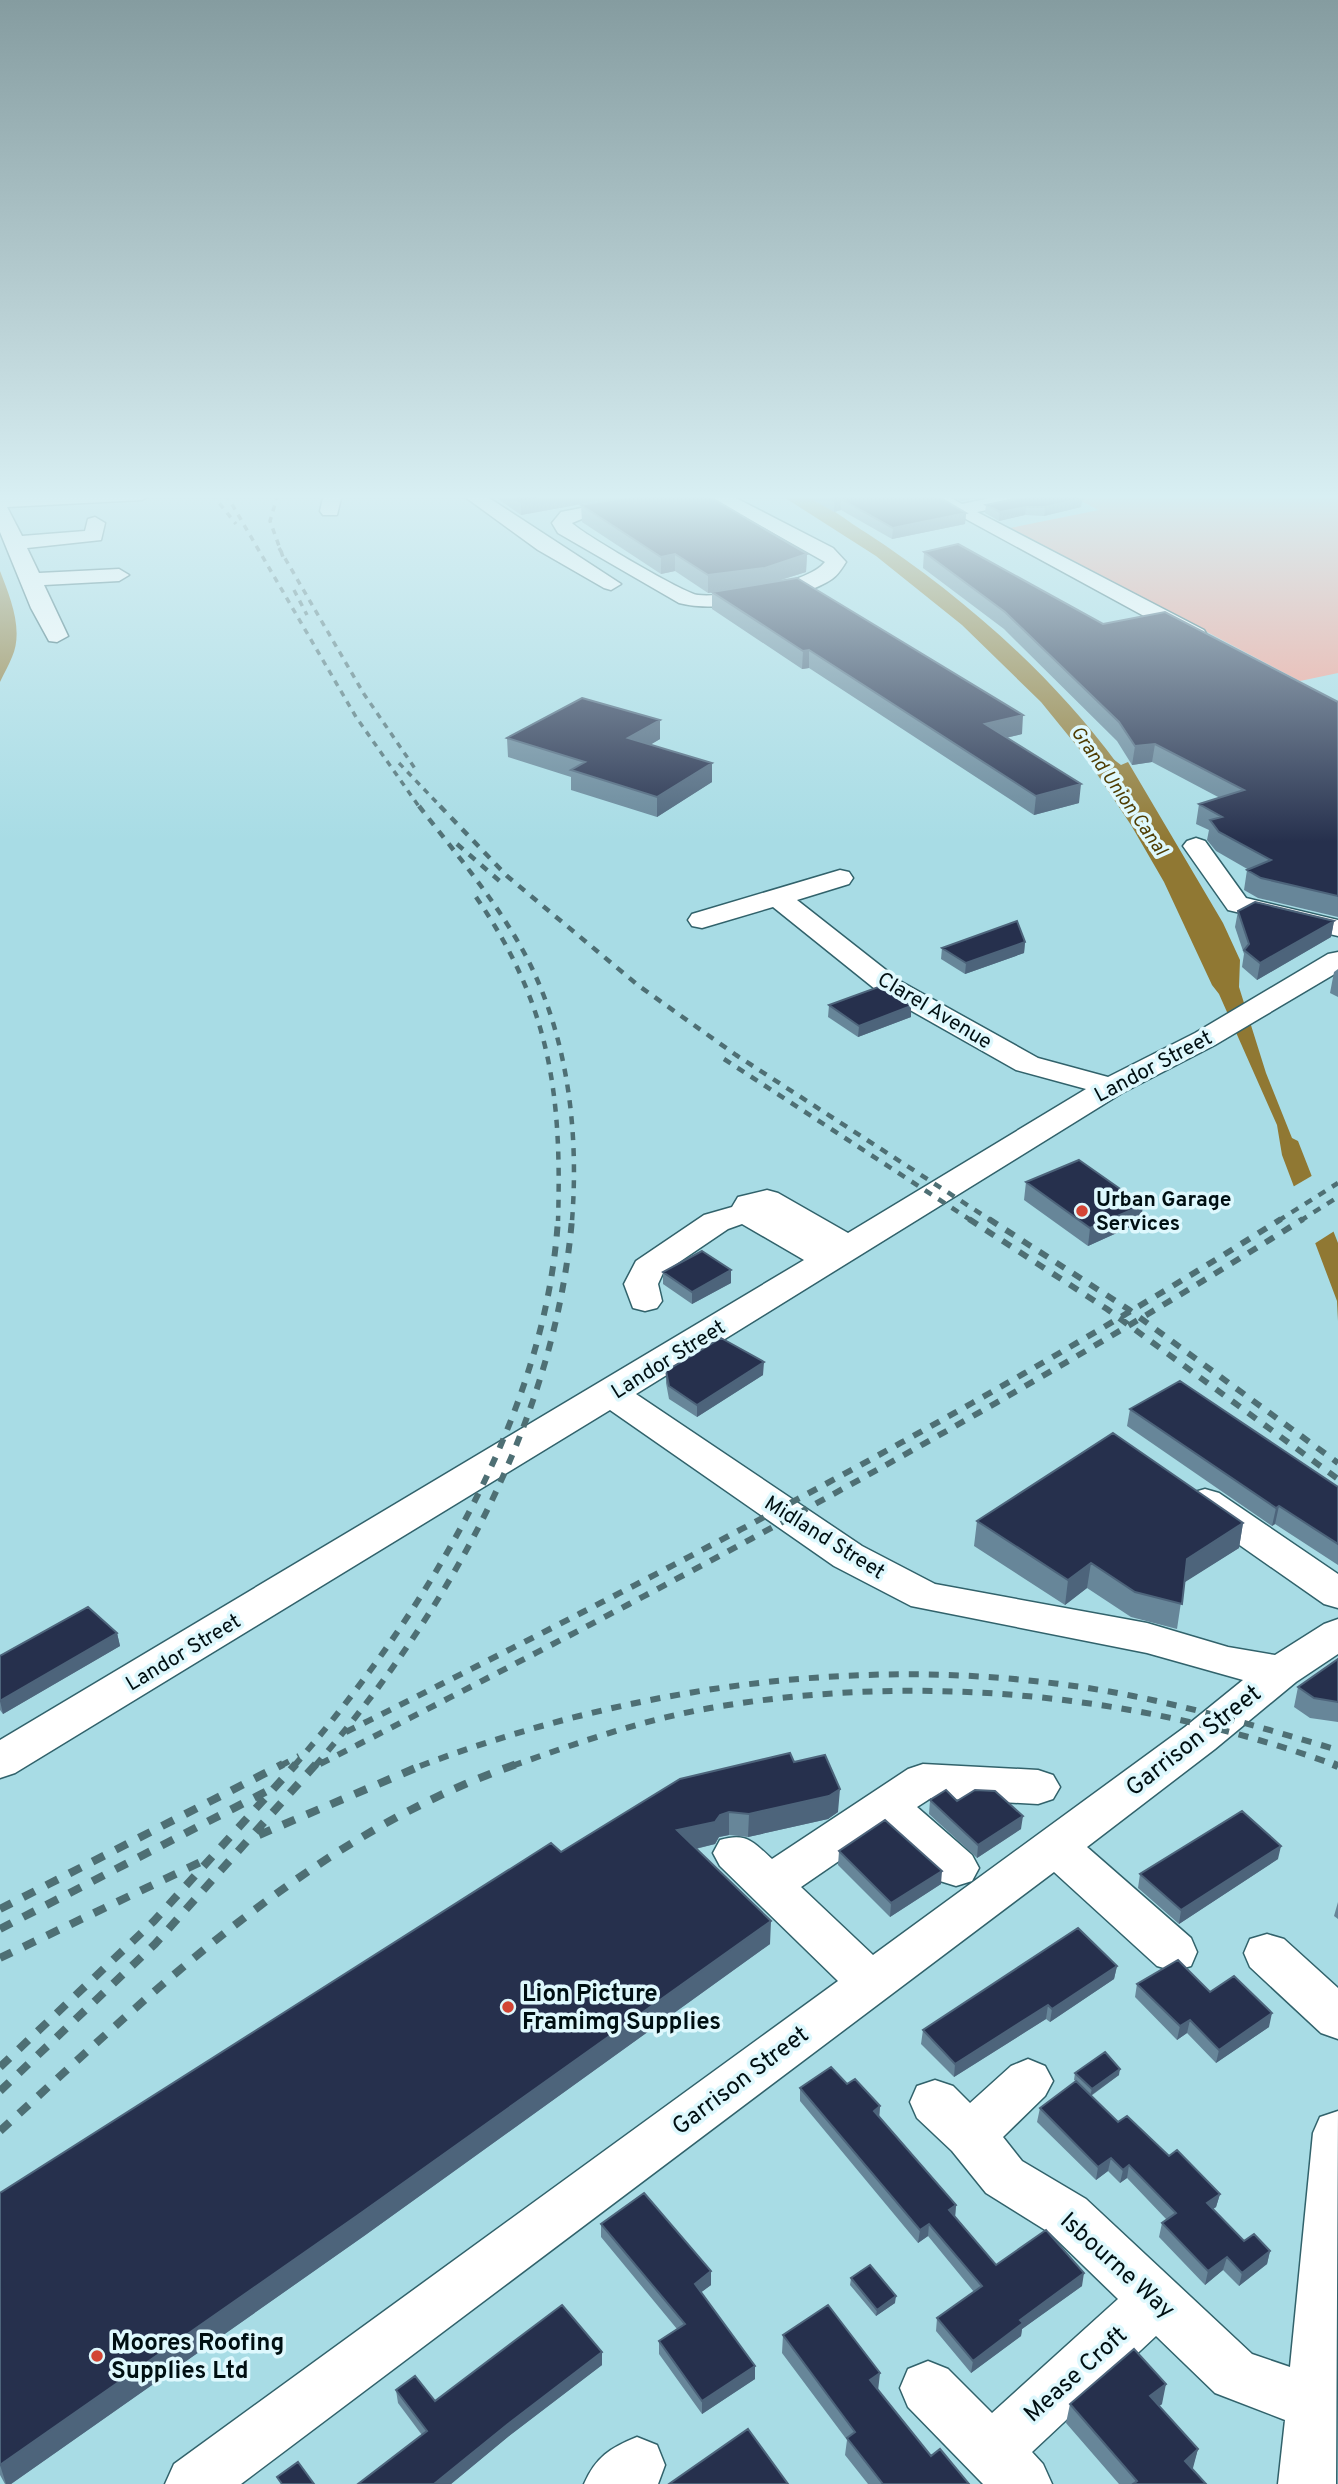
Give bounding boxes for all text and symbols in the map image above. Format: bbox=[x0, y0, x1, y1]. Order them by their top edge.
water label: Grand Union Canal bbox=[1065, 722, 1173, 862]
street label: Clarel Avenue bbox=[872, 966, 997, 1056]
street label: Landor Street bbox=[1090, 1025, 1217, 1110]
place label: Urban Garage Services bbox=[1096, 1187, 1231, 1238]
marker: Urban Garage Services bbox=[1074, 1203, 1090, 1219]
street label: Landor Street bbox=[607, 1315, 731, 1406]
street label: Midland Street bbox=[759, 1490, 890, 1586]
street label: Landor Street bbox=[121, 1608, 246, 1698]
street label: Garrison Street bbox=[1121, 1679, 1268, 1804]
place label: Lion Picture Framimg Supplies bbox=[522, 1980, 721, 2038]
marker: Lion Picture Framimg Supplies bbox=[500, 1999, 516, 2015]
street label: Garrison Street bbox=[667, 2020, 816, 2143]
street label: Isbourne Way bbox=[1053, 2207, 1180, 2326]
street label: Mease Croft bbox=[1018, 2321, 1134, 2430]
place label: Moores Roofing Supplies Ltd bbox=[111, 2329, 284, 2387]
marker: Moores Roofing Supplies Ltd bbox=[89, 2348, 105, 2364]

